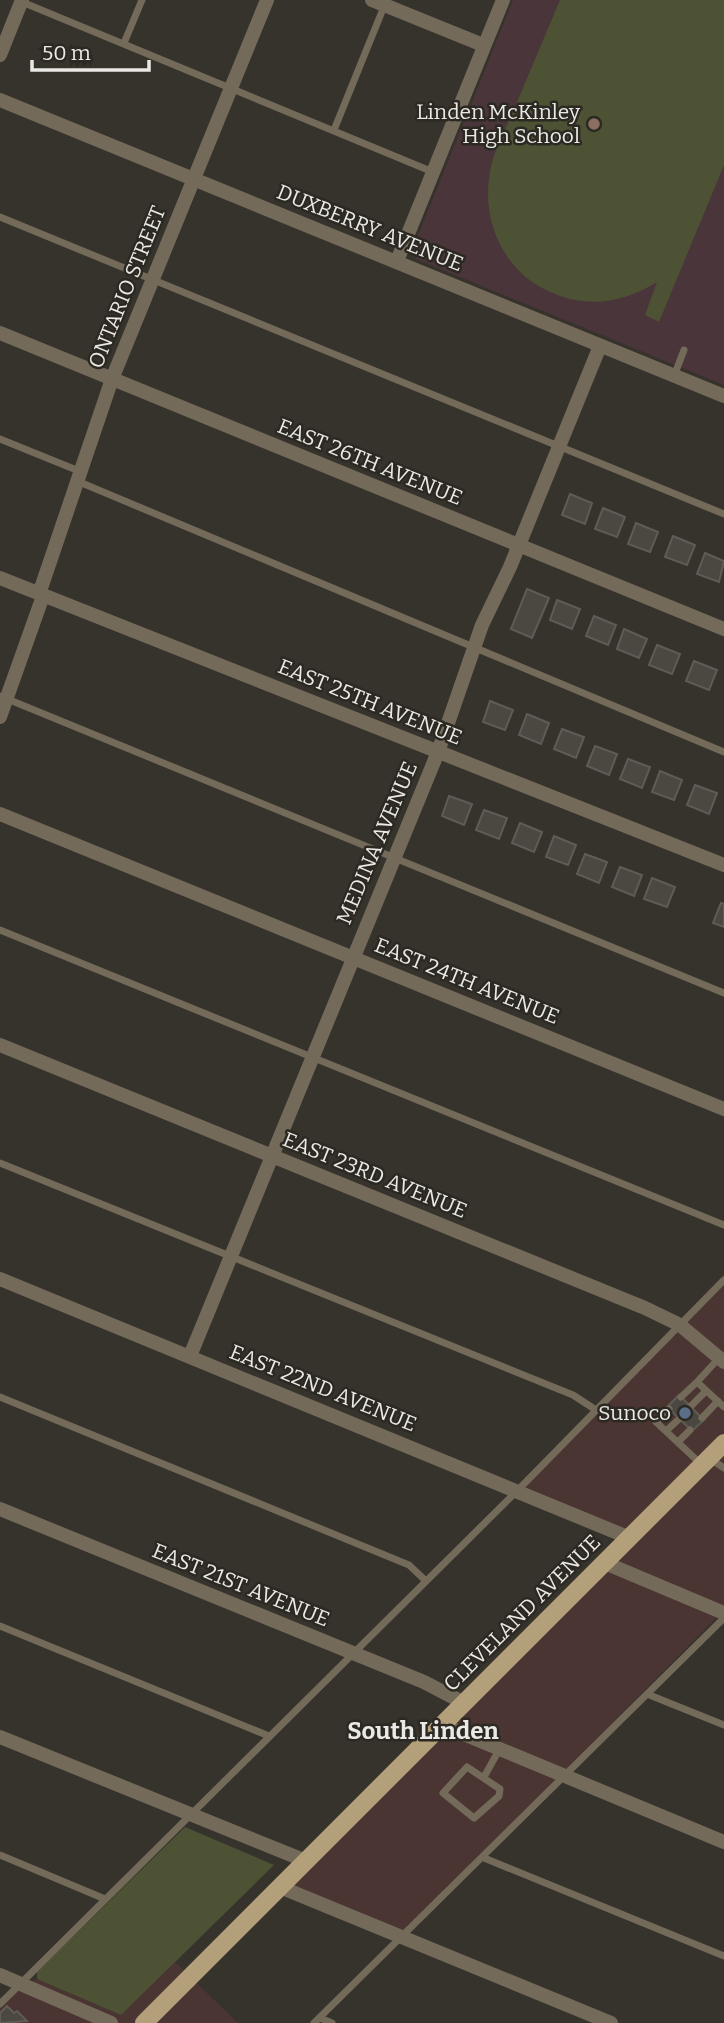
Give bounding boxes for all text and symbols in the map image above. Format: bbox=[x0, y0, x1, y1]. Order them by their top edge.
scale bar bbox=[32, 28, 149, 72]
text: 50 m bbox=[42, 40, 91, 66]
place label: Linden McKinley High School bbox=[416, 99, 581, 149]
marker: Linden McKinley High School bbox=[586, 116, 602, 132]
street label: DUXBERRY AVENUE bbox=[273, 179, 467, 277]
street label: ONTARIO STREET bbox=[83, 202, 171, 372]
street label: EAST 26TH AVENUE bbox=[274, 413, 466, 511]
street label: EAST 25TH AVENUE bbox=[274, 653, 466, 751]
street label: MEDINA AVENUE bbox=[331, 758, 423, 928]
street label: EAST 24TH AVENUE bbox=[371, 932, 563, 1030]
street label: EAST 23RD AVENUE bbox=[279, 1126, 471, 1224]
street label: EAST 22ND AVENUE bbox=[226, 1339, 420, 1437]
place label: Sunoco bbox=[598, 1400, 671, 1426]
marker: Sunoco bbox=[677, 1405, 693, 1421]
street label: CLEVELAND AVENUE bbox=[438, 1529, 606, 1697]
street label: EAST 21ST AVENUE bbox=[149, 1538, 333, 1632]
district label: South Linden bbox=[347, 1717, 499, 1745]

